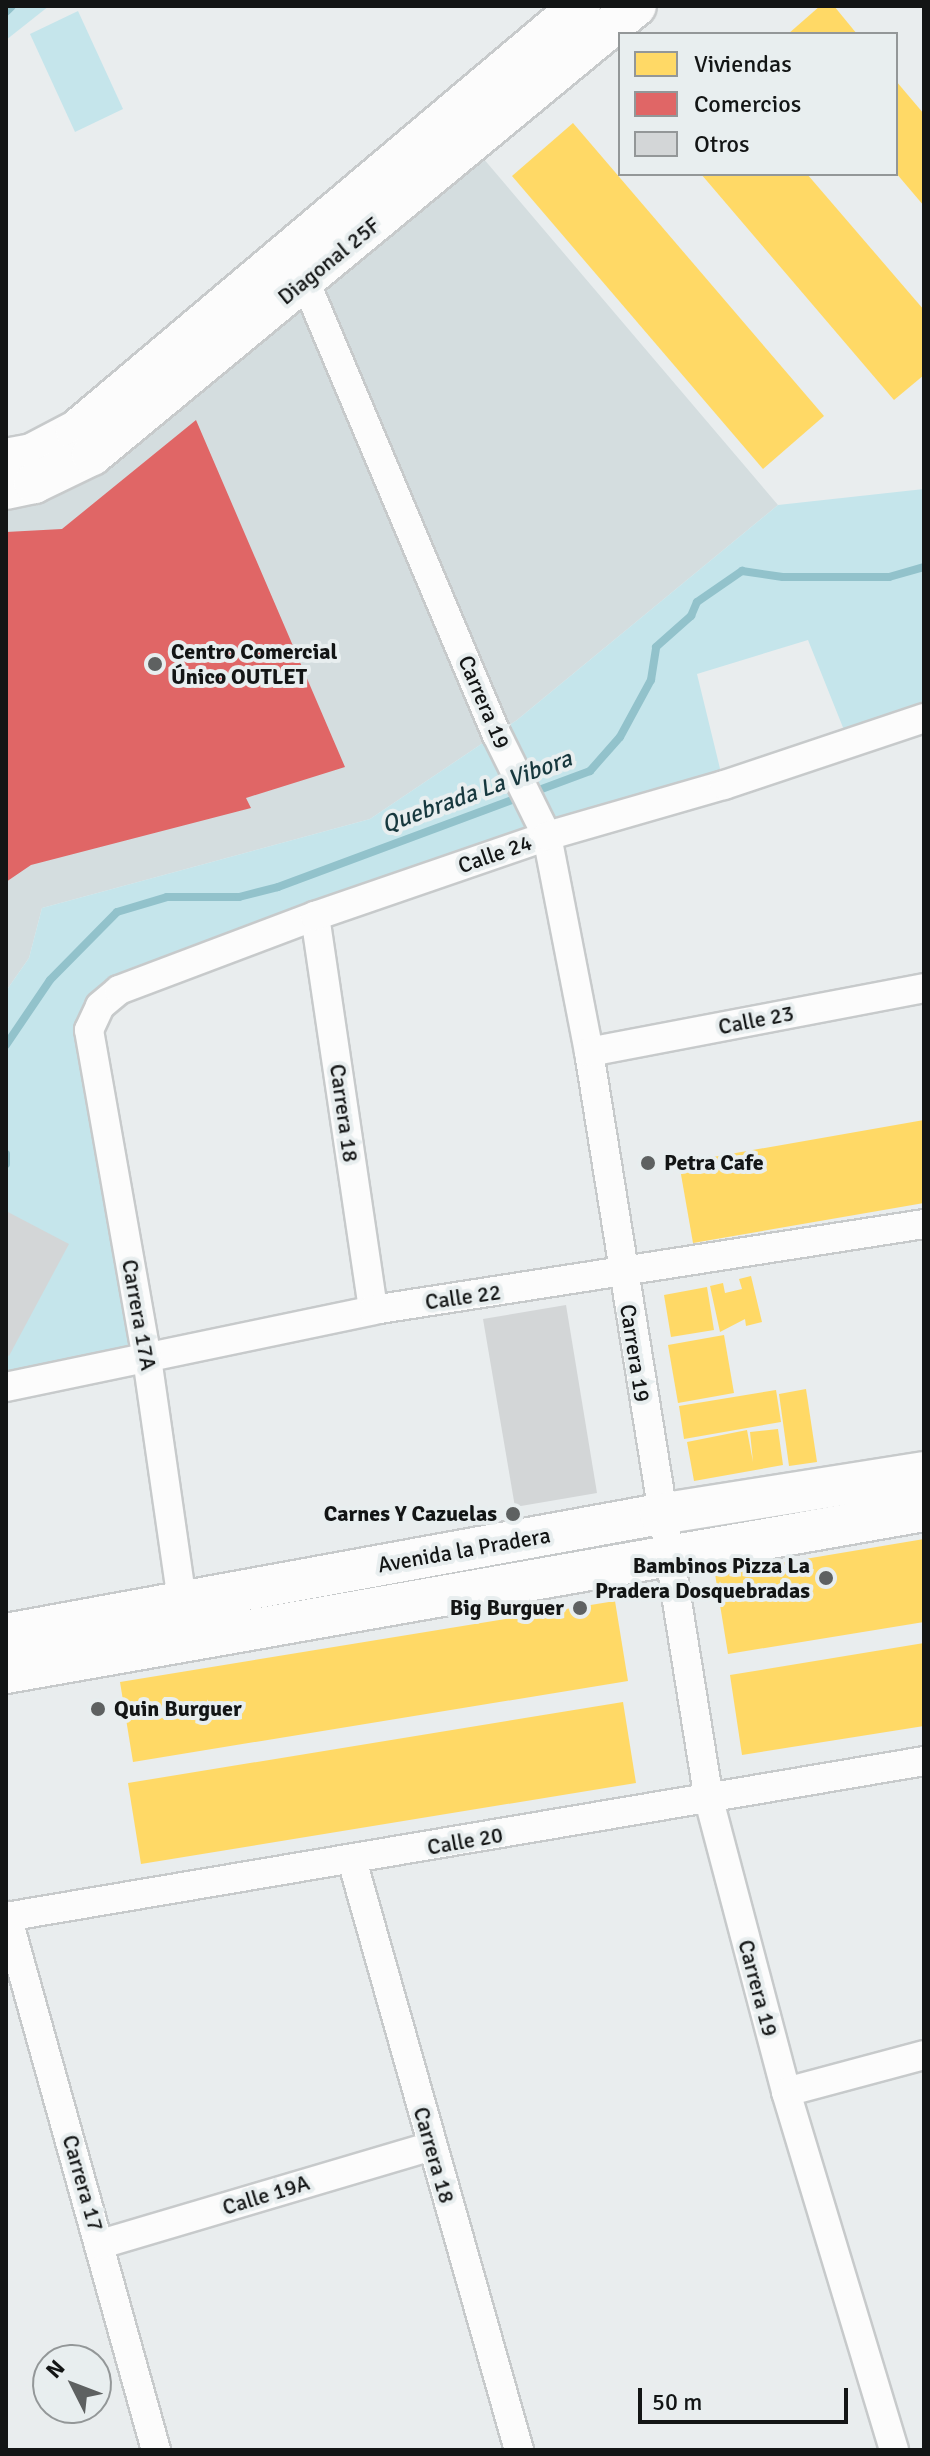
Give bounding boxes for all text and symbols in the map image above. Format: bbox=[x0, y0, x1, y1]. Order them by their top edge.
legend bbox=[618, 32, 898, 176]
text: Viviendas bbox=[694, 49, 792, 79]
text: Comercios bbox=[694, 89, 801, 119]
text: Otros bbox=[694, 129, 750, 159]
street label: Diagonal 25F bbox=[273, 212, 385, 310]
place label: Centro Comercial Único OUTLET bbox=[171, 638, 337, 690]
street label: Carrera 19 bbox=[453, 651, 515, 753]
marker: Centro Comercial Único OUTLET bbox=[146, 655, 164, 673]
water label: Quebrada La Vibora bbox=[378, 744, 576, 840]
street label: Calle 24 bbox=[455, 829, 535, 879]
street label: Calle 23 bbox=[716, 1000, 796, 1040]
street label: Carrera 18 bbox=[324, 1062, 364, 1164]
place label: Petra Cafe bbox=[664, 1150, 764, 1176]
marker: Petra Cafe bbox=[639, 1154, 657, 1172]
street label: Carrera 17A bbox=[116, 1257, 162, 1373]
street label: Calle 22 bbox=[423, 1279, 503, 1315]
street label: Carrera 19 bbox=[614, 1302, 656, 1404]
place label: Carnes Y Cazuelas bbox=[324, 1501, 497, 1527]
marker: Carnes Y Cazuelas bbox=[504, 1505, 522, 1523]
street label: Avenida la Pradera bbox=[376, 1522, 552, 1578]
place label: Bambinos Pizza La Pradera Dosquebradas bbox=[595, 1552, 810, 1604]
marker: Bambinos Pizza La Pradera Dosquebradas bbox=[817, 1569, 835, 1587]
place label: Big Burguer bbox=[450, 1595, 564, 1621]
marker: Big Burguer bbox=[571, 1599, 589, 1617]
place label: Quin Burguer bbox=[114, 1696, 242, 1722]
marker: Quin Burguer bbox=[89, 1700, 107, 1718]
street label: Calle 20 bbox=[425, 1821, 505, 1861]
street label: Carrera 19 bbox=[732, 1937, 784, 2039]
street label: Carrera 18 bbox=[408, 2104, 460, 2206]
street label: Carrera 17 bbox=[57, 2132, 109, 2234]
street label: Calle 19A bbox=[219, 2169, 313, 2221]
north arrow bbox=[32, 2344, 112, 2424]
text: N bbox=[40, 2354, 70, 2384]
scale bar bbox=[642, 2372, 852, 2422]
text: 50 m bbox=[652, 2387, 702, 2417]

